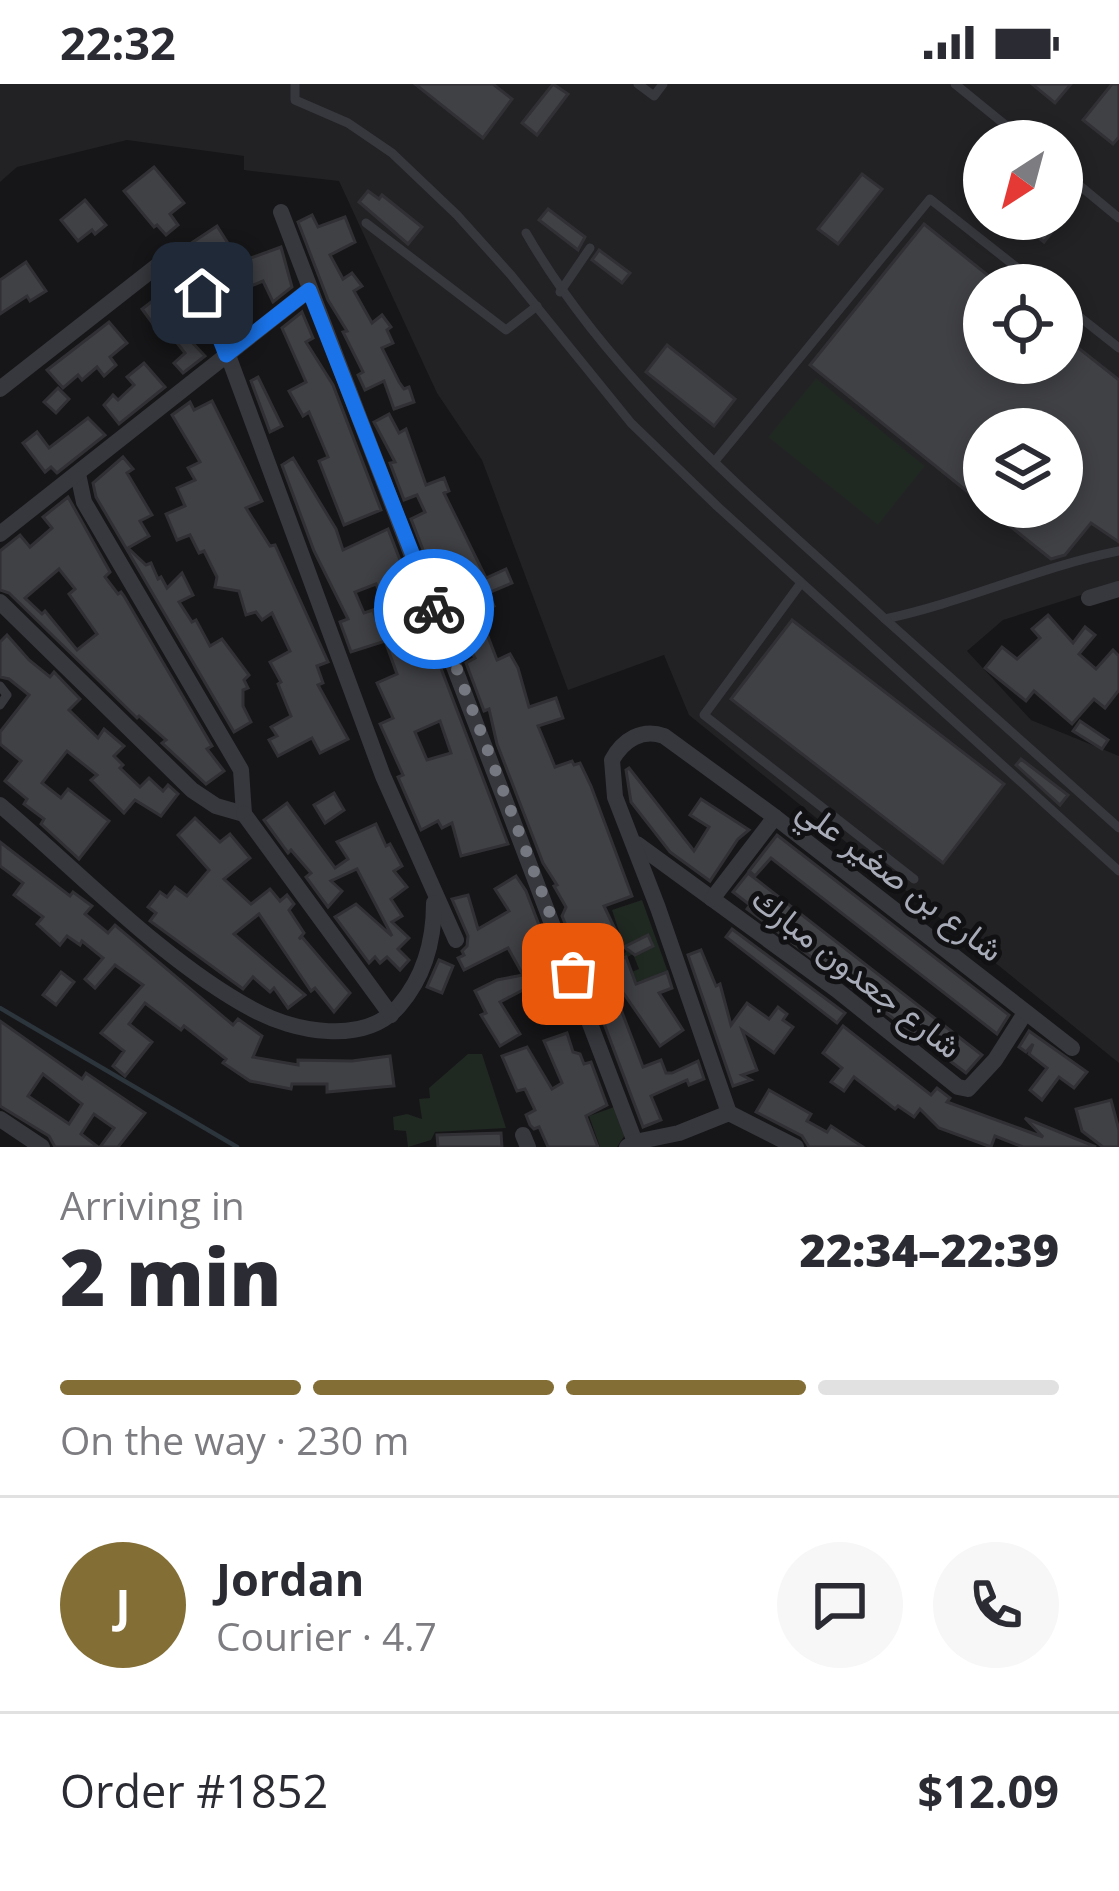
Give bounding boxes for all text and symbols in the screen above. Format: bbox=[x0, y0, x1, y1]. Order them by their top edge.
text: 22:32 bbox=[60, 12, 176, 73]
north arrow bbox=[963, 120, 1083, 240]
map controls bbox=[963, 120, 1083, 528]
pin bbox=[151, 242, 253, 344]
icon: home bbox=[169, 260, 235, 326]
button: locate bbox=[963, 264, 1083, 384]
button: layers bbox=[963, 408, 1083, 528]
courier bbox=[374, 549, 494, 669]
icon: bike bbox=[401, 576, 467, 642]
street label: شارع بن صغير علي bbox=[786, 787, 1013, 975]
street label: شارع جعدون مبارك bbox=[742, 876, 971, 1069]
pin bbox=[522, 923, 624, 1025]
icon: bag bbox=[540, 941, 606, 1007]
text: Arriving in bbox=[60, 1178, 245, 1231]
text: 22:34–22:39 bbox=[800, 1219, 1059, 1280]
text: 2 min bbox=[60, 1223, 282, 1329]
text: On the way · 230 m bbox=[60, 1413, 409, 1466]
button: chat bbox=[777, 1542, 903, 1668]
button: phone bbox=[933, 1542, 1059, 1668]
text: Jordan bbox=[216, 1548, 364, 1609]
text: J bbox=[116, 1574, 130, 1635]
text: Courier · 4.7 bbox=[216, 1609, 437, 1662]
text: Order #1852 bbox=[60, 1760, 328, 1821]
text: $12.09 bbox=[918, 1760, 1059, 1821]

